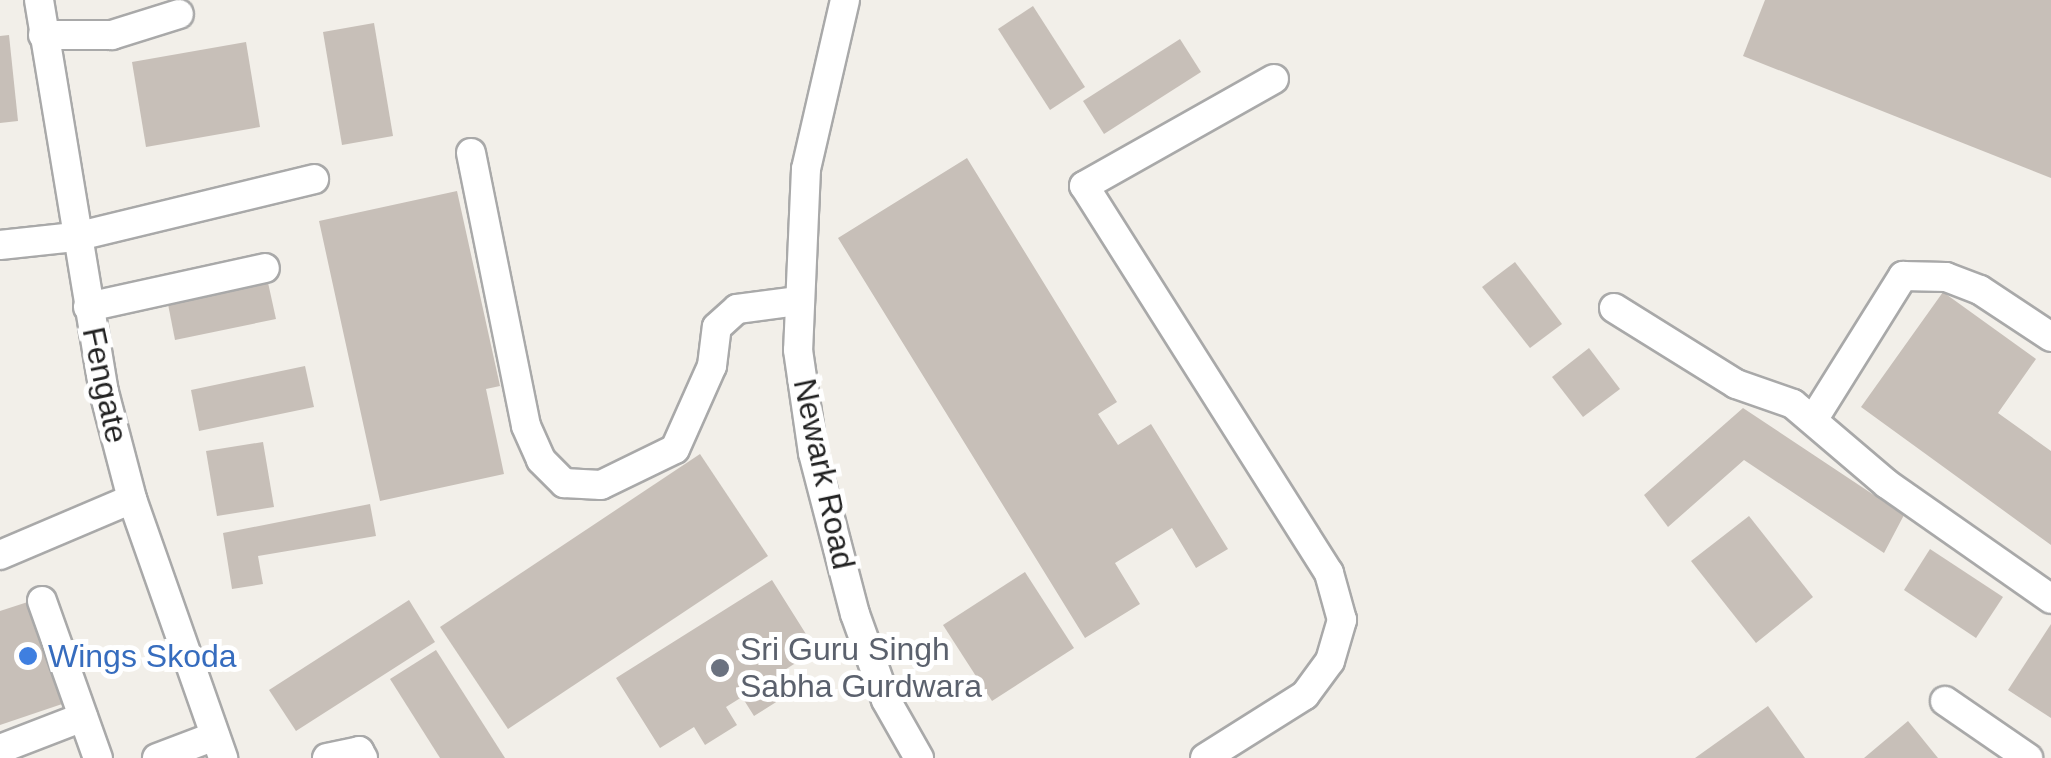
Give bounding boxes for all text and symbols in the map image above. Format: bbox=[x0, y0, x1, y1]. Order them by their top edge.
street label: Fengate bbox=[74, 324, 136, 446]
street label: Newark Road bbox=[785, 375, 863, 573]
place label: Sri Guru Singh Sabha Gurdwara bbox=[740, 631, 982, 706]
place label: Wings Skoda bbox=[48, 637, 237, 675]
marker: Wings Skoda bbox=[17, 645, 39, 667]
marker: Sri Guru Singh Sabha Gurdwara bbox=[709, 657, 731, 679]

